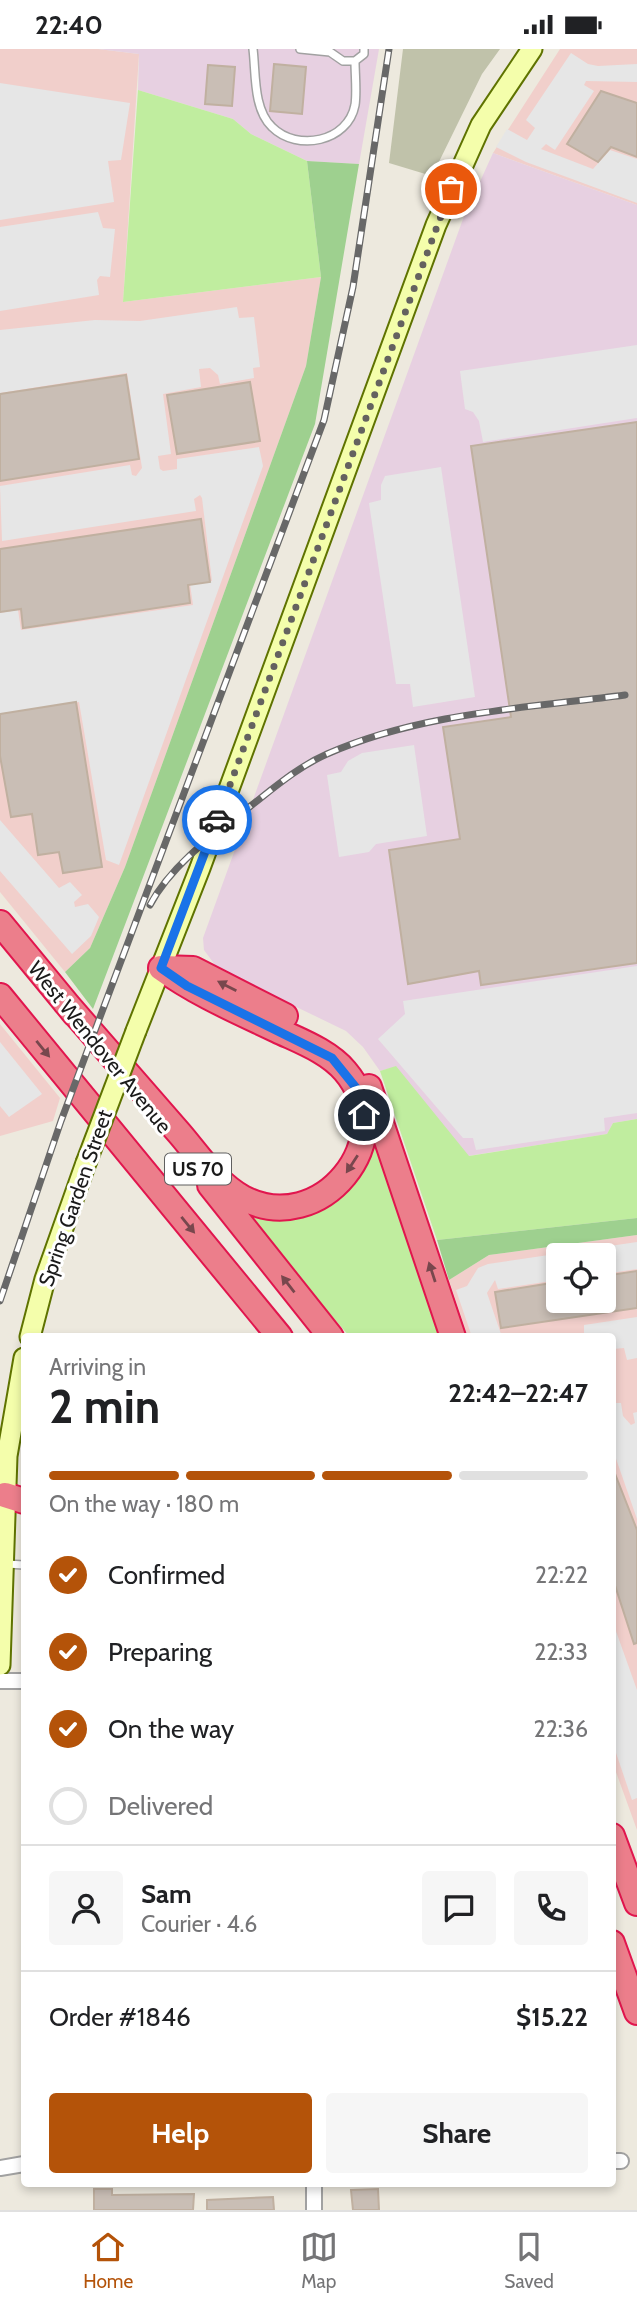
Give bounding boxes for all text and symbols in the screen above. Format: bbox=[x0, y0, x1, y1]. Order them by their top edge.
text: 22:40 bbox=[35, 9, 103, 41]
pin bbox=[421, 159, 481, 219]
icon: bag bbox=[432, 170, 470, 208]
courier bbox=[182, 785, 252, 855]
icon: car bbox=[198, 801, 236, 839]
street label: West Wendover Avenue bbox=[23, 956, 177, 1138]
one-way arrow bbox=[217, 981, 237, 992]
one-way arrow bbox=[36, 1040, 51, 1058]
pin bbox=[334, 1085, 394, 1145]
icon: home bbox=[345, 1096, 383, 1134]
street label: Spring Garden Street bbox=[33, 1106, 117, 1290]
road number: US 70 bbox=[165, 1153, 231, 1185]
one-way arrow bbox=[346, 1155, 359, 1174]
one-way arrow bbox=[180, 1216, 195, 1233]
map controls bbox=[546, 1243, 616, 1313]
button: locate bbox=[546, 1243, 616, 1313]
one-way arrow bbox=[426, 1261, 436, 1282]
one-way arrow bbox=[281, 1275, 296, 1293]
text: Arriving in bbox=[49, 1353, 146, 1381]
text: 22:42–22:47 bbox=[448, 1377, 588, 1409]
text: 2 min bbox=[49, 1379, 160, 1435]
text: On the way · 180 m bbox=[49, 1490, 239, 1518]
icon: check bbox=[49, 1556, 87, 1594]
text: Confirmed bbox=[108, 1559, 225, 1591]
text: 22:22 bbox=[535, 1561, 588, 1589]
icon: check bbox=[49, 1633, 87, 1671]
text: Preparing bbox=[108, 1636, 212, 1668]
text: 22:33 bbox=[534, 1638, 588, 1666]
icon: check bbox=[49, 1710, 87, 1748]
text: On the way bbox=[108, 1713, 234, 1745]
text: 22:36 bbox=[534, 1715, 588, 1743]
text: Delivered bbox=[108, 1790, 213, 1822]
button: person bbox=[49, 1871, 123, 1945]
button: chat bbox=[422, 1871, 496, 1945]
button: phone bbox=[514, 1871, 588, 1945]
text: Sam bbox=[141, 1878, 192, 1910]
text: Courier · 4.6 bbox=[141, 1910, 257, 1938]
text: Order #1846 bbox=[49, 2001, 191, 2033]
text: $15.22 bbox=[516, 2001, 588, 2033]
button: Help bbox=[49, 2093, 312, 2173]
button: Share bbox=[326, 2093, 588, 2173]
tab: Home bbox=[83, 2228, 133, 2293]
tab: Map bbox=[300, 2228, 338, 2293]
tab: Saved bbox=[504, 2228, 554, 2293]

